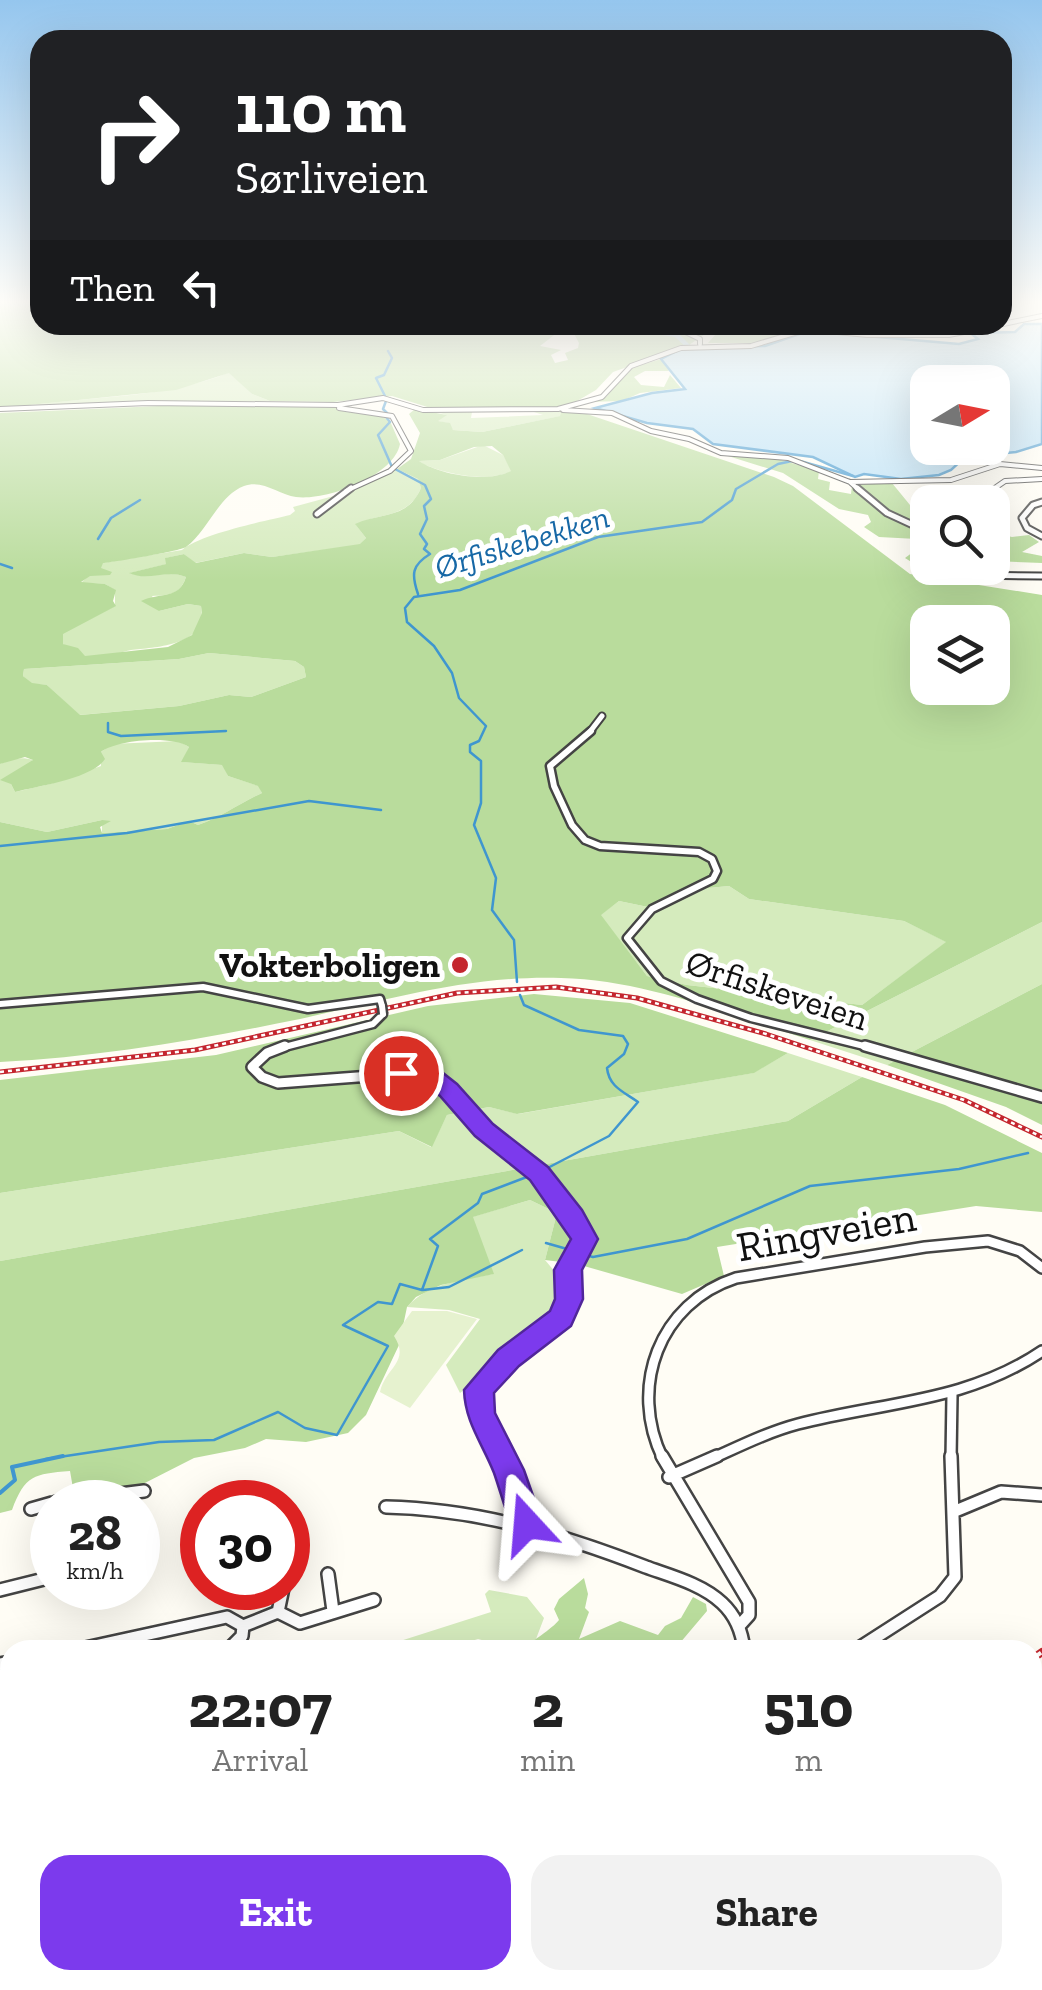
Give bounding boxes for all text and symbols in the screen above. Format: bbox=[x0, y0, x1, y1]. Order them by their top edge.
text: 110 m bbox=[235, 66, 406, 150]
icon: right bbox=[70, 70, 200, 200]
text: Sørliveien bbox=[235, 151, 428, 205]
icon: left bbox=[174, 260, 229, 315]
text: Then bbox=[70, 265, 154, 311]
north arrow bbox=[910, 365, 1010, 465]
map controls bbox=[910, 365, 1010, 705]
button: search bbox=[910, 485, 1010, 585]
water label: Ørfiskebekken bbox=[430, 498, 614, 586]
button: layers bbox=[910, 605, 1010, 705]
street label: Ørfiskeveien bbox=[681, 941, 873, 1039]
place label: Vokterboligen bbox=[219, 944, 440, 986]
marker: Vokterboligen bbox=[449, 954, 471, 976]
pin bbox=[359, 1031, 444, 1116]
icon: arrive bbox=[374, 1046, 429, 1101]
street label: Ringveien bbox=[733, 1191, 920, 1272]
position arrow bbox=[475, 1472, 579, 1576]
speed limit sign: 30 bbox=[180, 1480, 310, 1610]
text: 28 bbox=[68, 1503, 122, 1563]
text: km/h bbox=[66, 1555, 124, 1585]
text: 22:07 bbox=[188, 1670, 332, 1742]
text: 2 bbox=[532, 1670, 564, 1742]
text: 510 bbox=[764, 1670, 854, 1742]
text: Arrival bbox=[212, 1741, 308, 1779]
text: min bbox=[520, 1741, 575, 1779]
text: m bbox=[795, 1741, 822, 1779]
button: Exit bbox=[40, 1855, 511, 1970]
button: Share bbox=[531, 1855, 1002, 1970]

